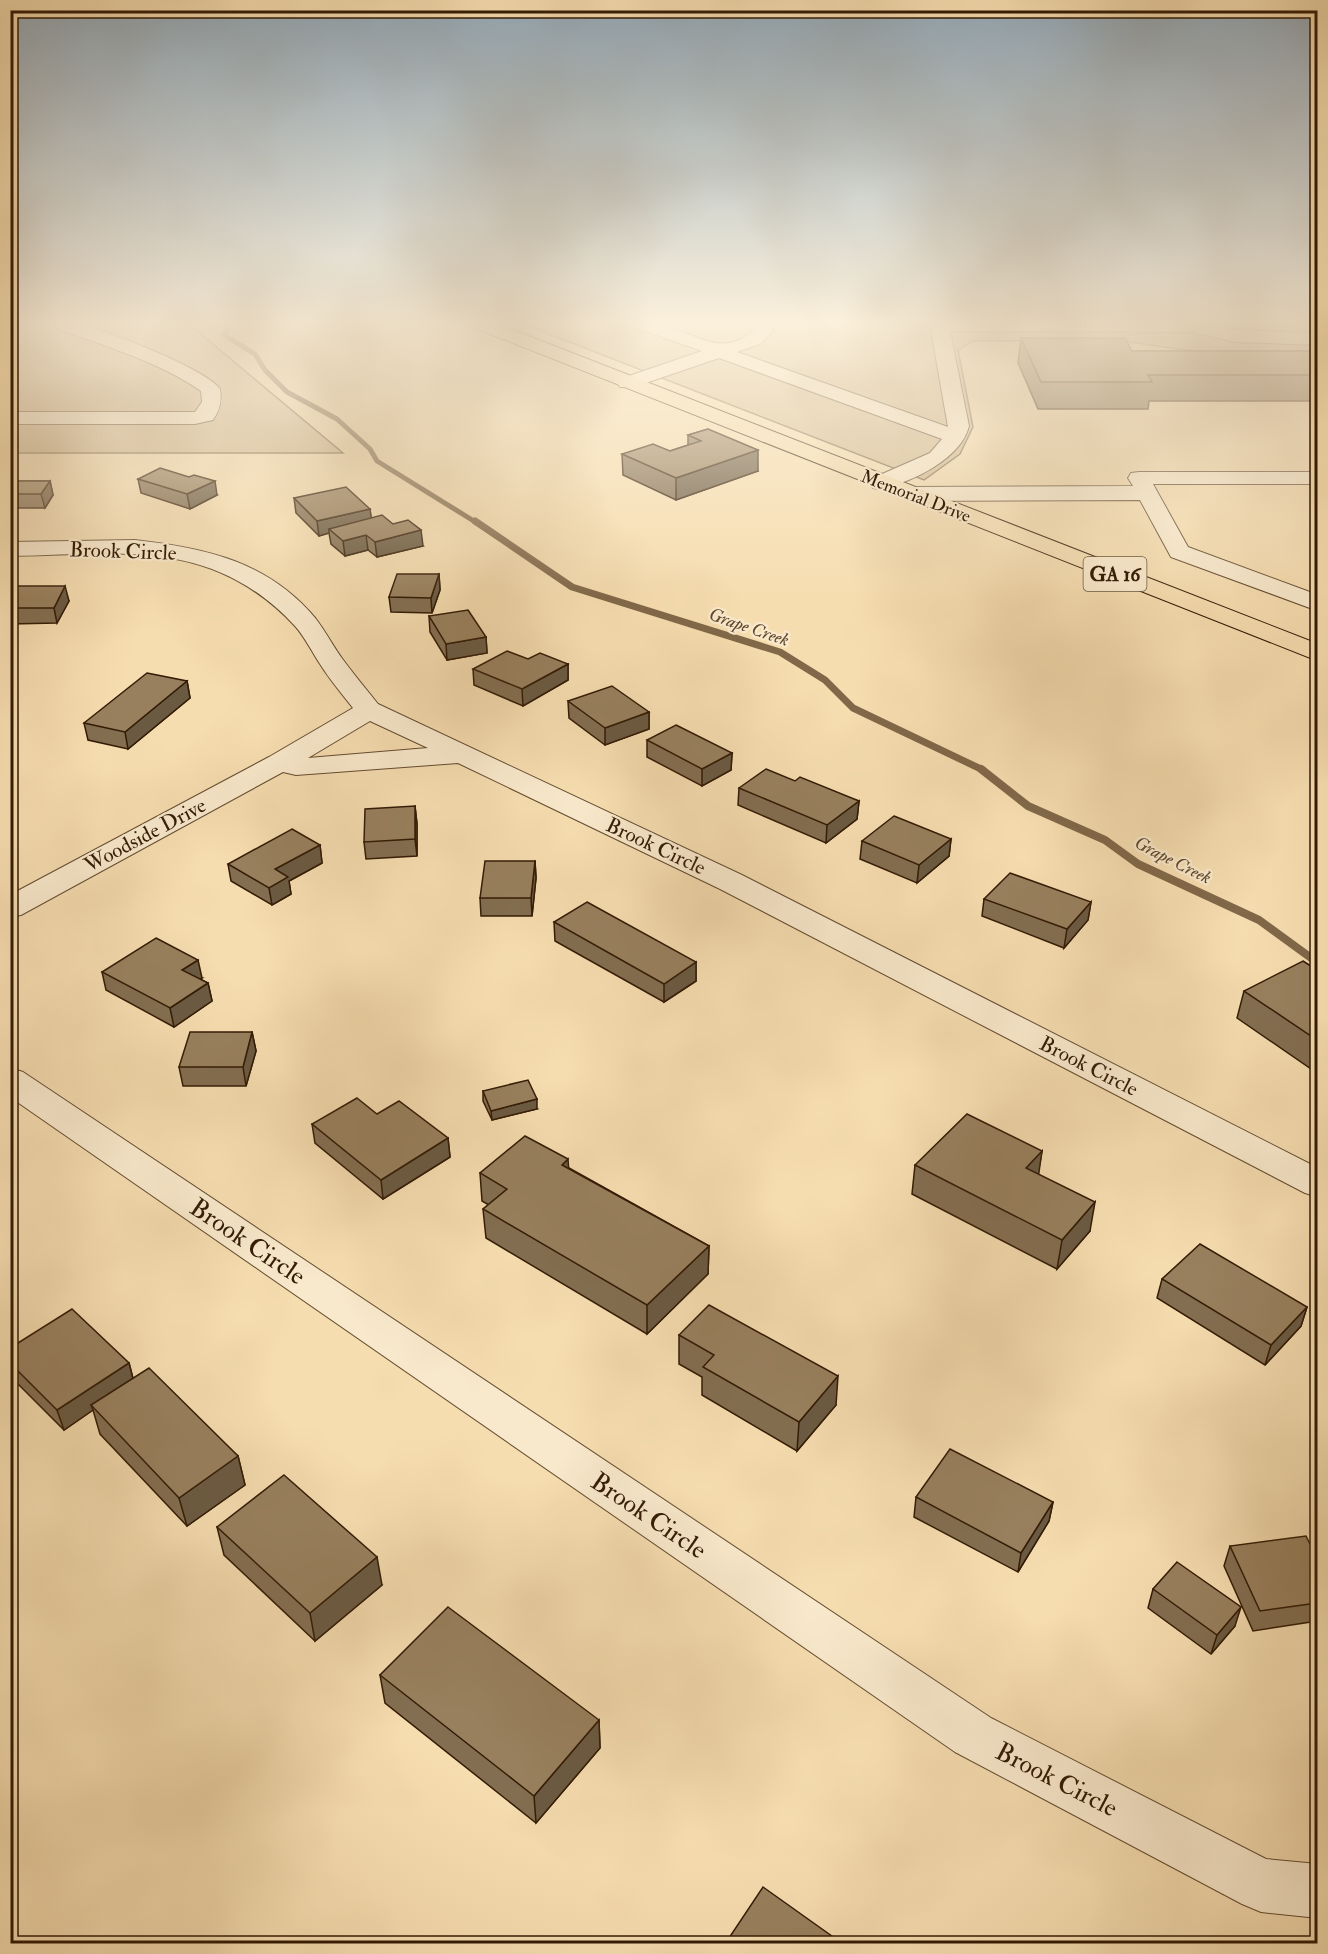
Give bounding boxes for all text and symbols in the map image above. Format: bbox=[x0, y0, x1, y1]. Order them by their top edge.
street label: Memorial Drive bbox=[858, 465, 974, 528]
street label: Brook Circle bbox=[69, 536, 177, 567]
road number: GA 16 bbox=[1084, 557, 1146, 591]
water label: Grape Creek bbox=[706, 603, 792, 652]
street label: Woodside Drive bbox=[79, 792, 211, 879]
street label: Brook Circle bbox=[602, 812, 710, 881]
water label: Grape Creek bbox=[1130, 831, 1215, 890]
street label: Brook Circle bbox=[1035, 1030, 1143, 1103]
street label: Brook Circle bbox=[184, 1191, 311, 1292]
street label: Brook Circle bbox=[585, 1465, 712, 1566]
street label: Brook Circle bbox=[990, 1736, 1123, 1824]

